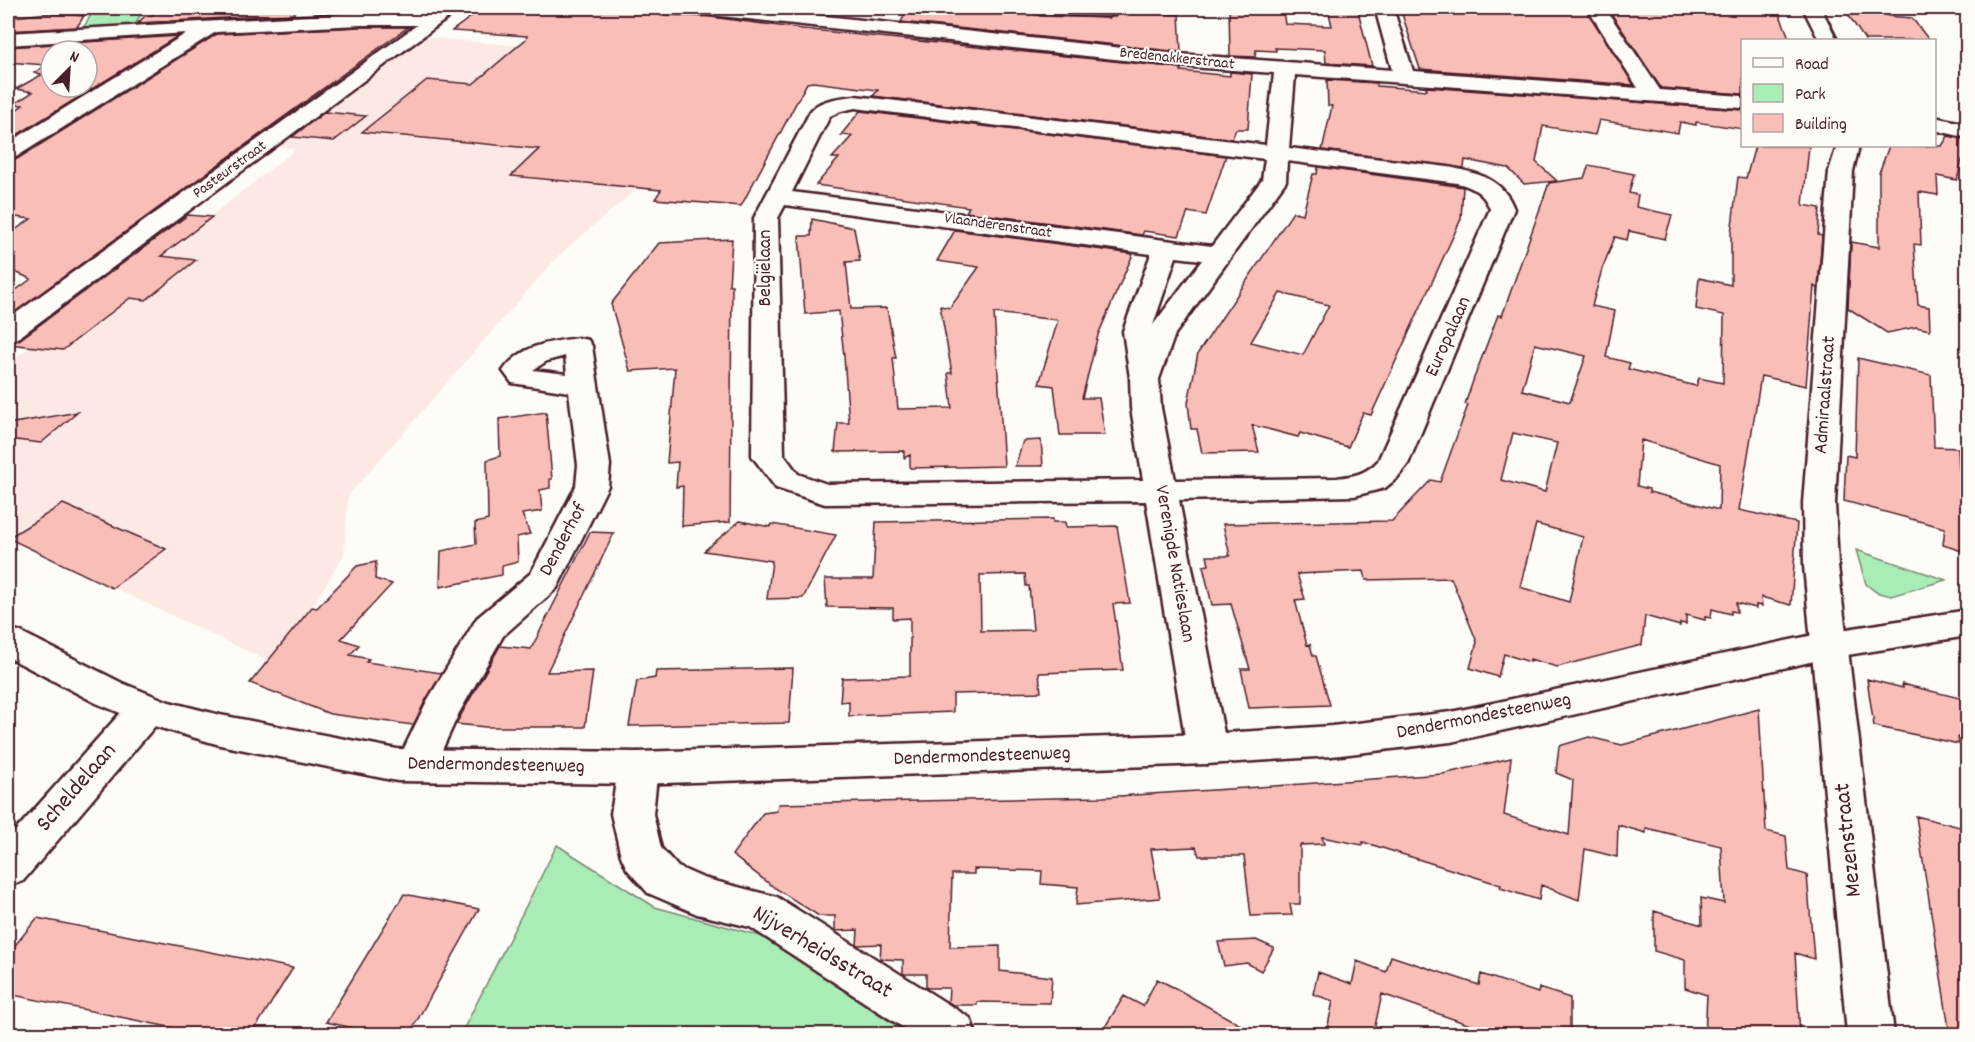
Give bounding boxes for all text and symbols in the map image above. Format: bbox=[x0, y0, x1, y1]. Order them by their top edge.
north arrow bbox=[39, 39, 99, 99]
legend bbox=[1741, 39, 1936, 147]
street label: Bredenakkerstraat bbox=[1118, 42, 1236, 76]
text: N bbox=[66, 45, 82, 70]
text: Road bbox=[1795, 53, 1829, 78]
text: Park bbox=[1795, 83, 1826, 108]
text: Building bbox=[1795, 113, 1847, 138]
street label: Pasteurstraat bbox=[188, 135, 272, 205]
street label: Vlaanderenstraat bbox=[943, 207, 1053, 245]
street label: Belgiëlaan bbox=[752, 230, 780, 306]
street label: Europalaan bbox=[1419, 292, 1479, 382]
street label: Admiraalstraat bbox=[1808, 335, 1844, 455]
street label: Verenigde Natieslaan bbox=[1146, 483, 1202, 645]
street label: Denderhof bbox=[533, 498, 595, 581]
street label: Dendermondesteenweg bbox=[1394, 686, 1574, 748]
street label: Scheldelaan bbox=[29, 736, 125, 840]
street label: Dendermondesteenweg bbox=[893, 740, 1071, 774]
street label: Dendermondesteenweg bbox=[407, 750, 585, 782]
street label: Mezenstraat bbox=[1826, 781, 1872, 899]
street label: Nijverheidsstraat bbox=[745, 898, 899, 1008]

